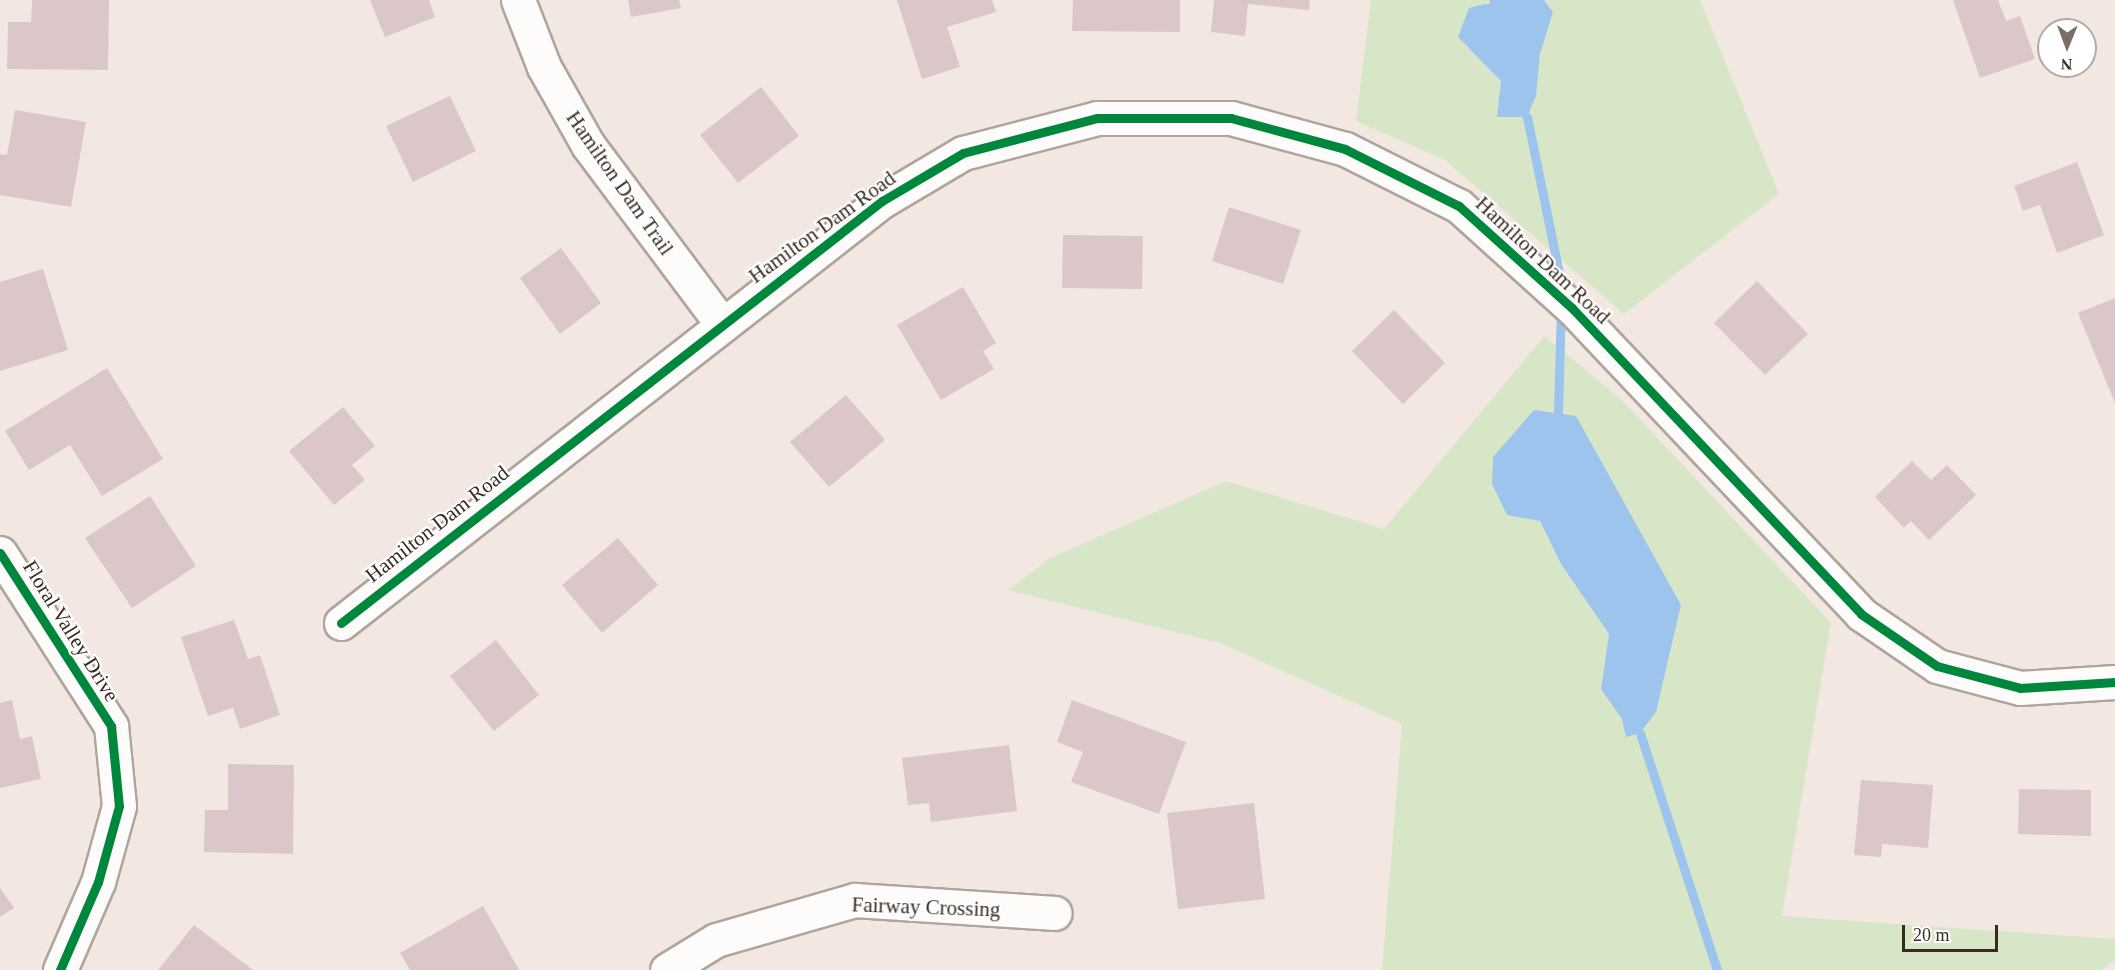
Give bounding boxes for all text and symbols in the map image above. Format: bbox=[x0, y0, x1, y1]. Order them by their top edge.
north arrow bbox=[2037, 18, 2097, 78]
text: N bbox=[2061, 56, 2073, 73]
street label: Hamilton Dam Trail bbox=[561, 106, 679, 260]
street label: Hamilton Dam Road bbox=[744, 165, 900, 289]
street label: Hamilton Dam Road bbox=[1470, 191, 1616, 329]
street label: Hamilton Dam Road bbox=[360, 460, 514, 588]
street label: Floral Valley Drive bbox=[17, 556, 125, 706]
street label: Fairway Crossing bbox=[851, 892, 1001, 922]
scale bar bbox=[1905, 913, 2001, 951]
text: 20 m bbox=[1913, 925, 1950, 945]

